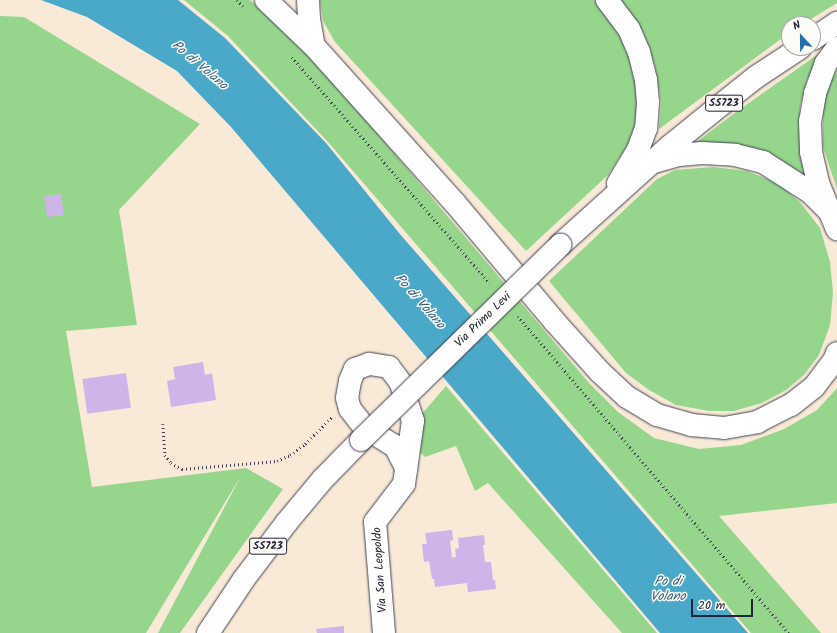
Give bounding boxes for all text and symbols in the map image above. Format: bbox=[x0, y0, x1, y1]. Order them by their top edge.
north arrow bbox=[781, 16, 821, 56]
text: N bbox=[790, 16, 803, 35]
water label: Po di Volano bbox=[168, 38, 230, 94]
road number: SS723 bbox=[705, 94, 743, 112]
water label: Po di Volano bbox=[391, 271, 447, 333]
street label: Via Primo Levi bbox=[452, 290, 514, 350]
street label: Via San Leopoldo bbox=[370, 527, 390, 613]
road number: SS723 bbox=[249, 537, 287, 555]
water label: Po di Volano bbox=[651, 575, 685, 606]
scale bar bbox=[693, 591, 755, 617]
text: 20 m bbox=[698, 596, 725, 615]

